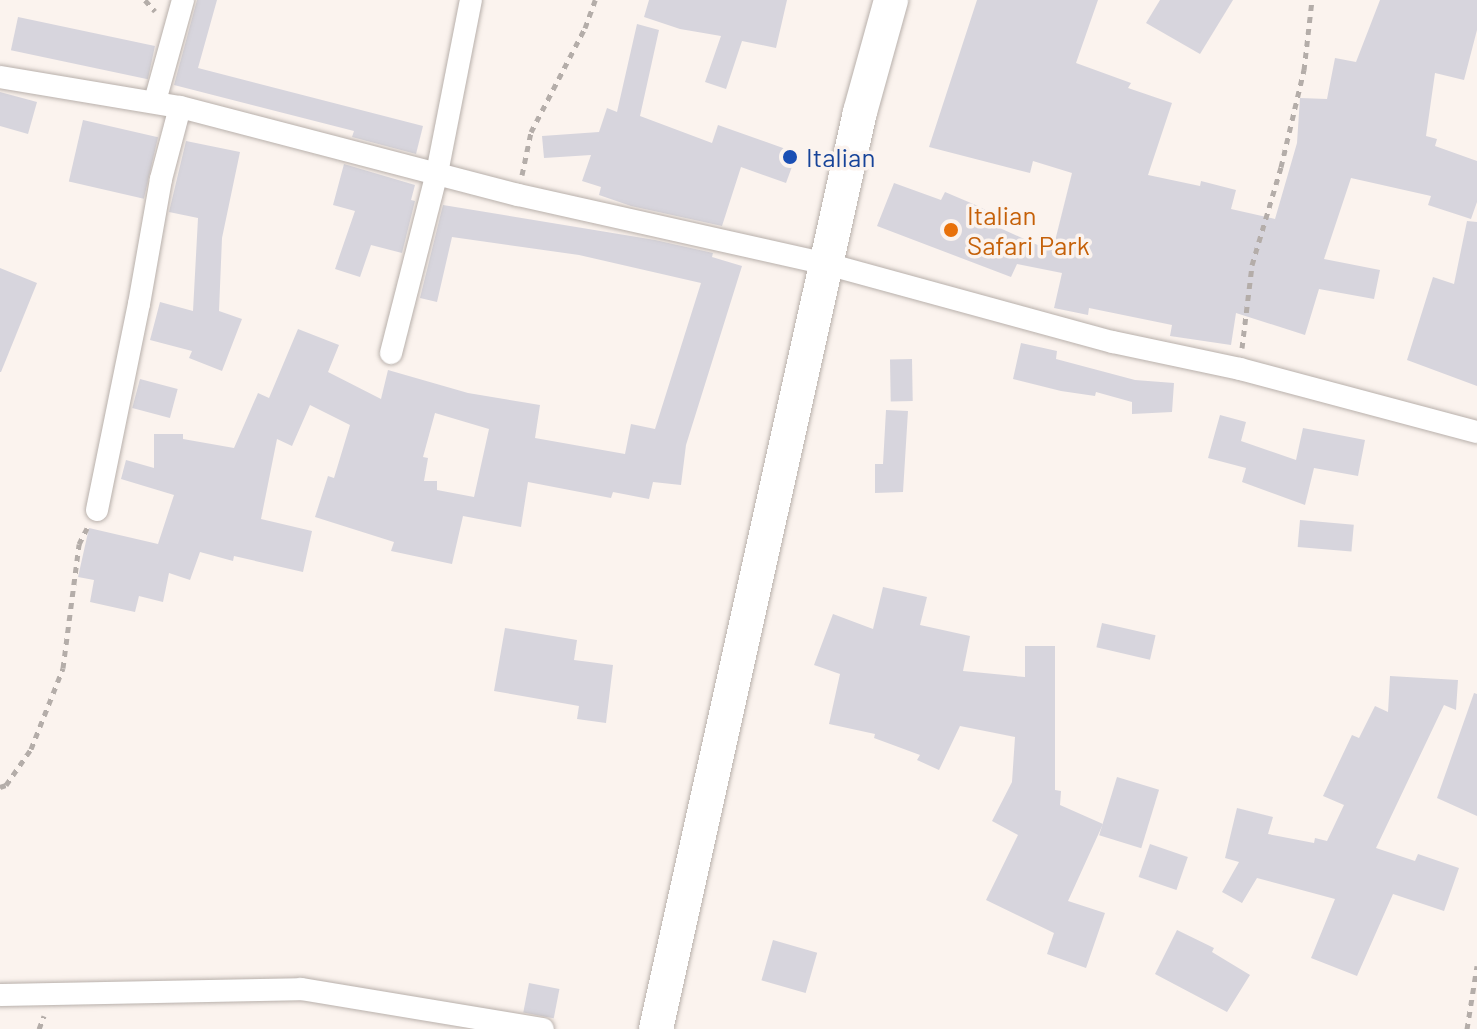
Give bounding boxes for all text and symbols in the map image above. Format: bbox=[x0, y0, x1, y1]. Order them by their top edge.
place label: Italian bbox=[806, 141, 875, 173]
marker: Italian bbox=[781, 148, 799, 166]
place label: Italian Safari Park bbox=[967, 199, 1090, 260]
marker: Italian Safari Park bbox=[942, 221, 960, 239]

